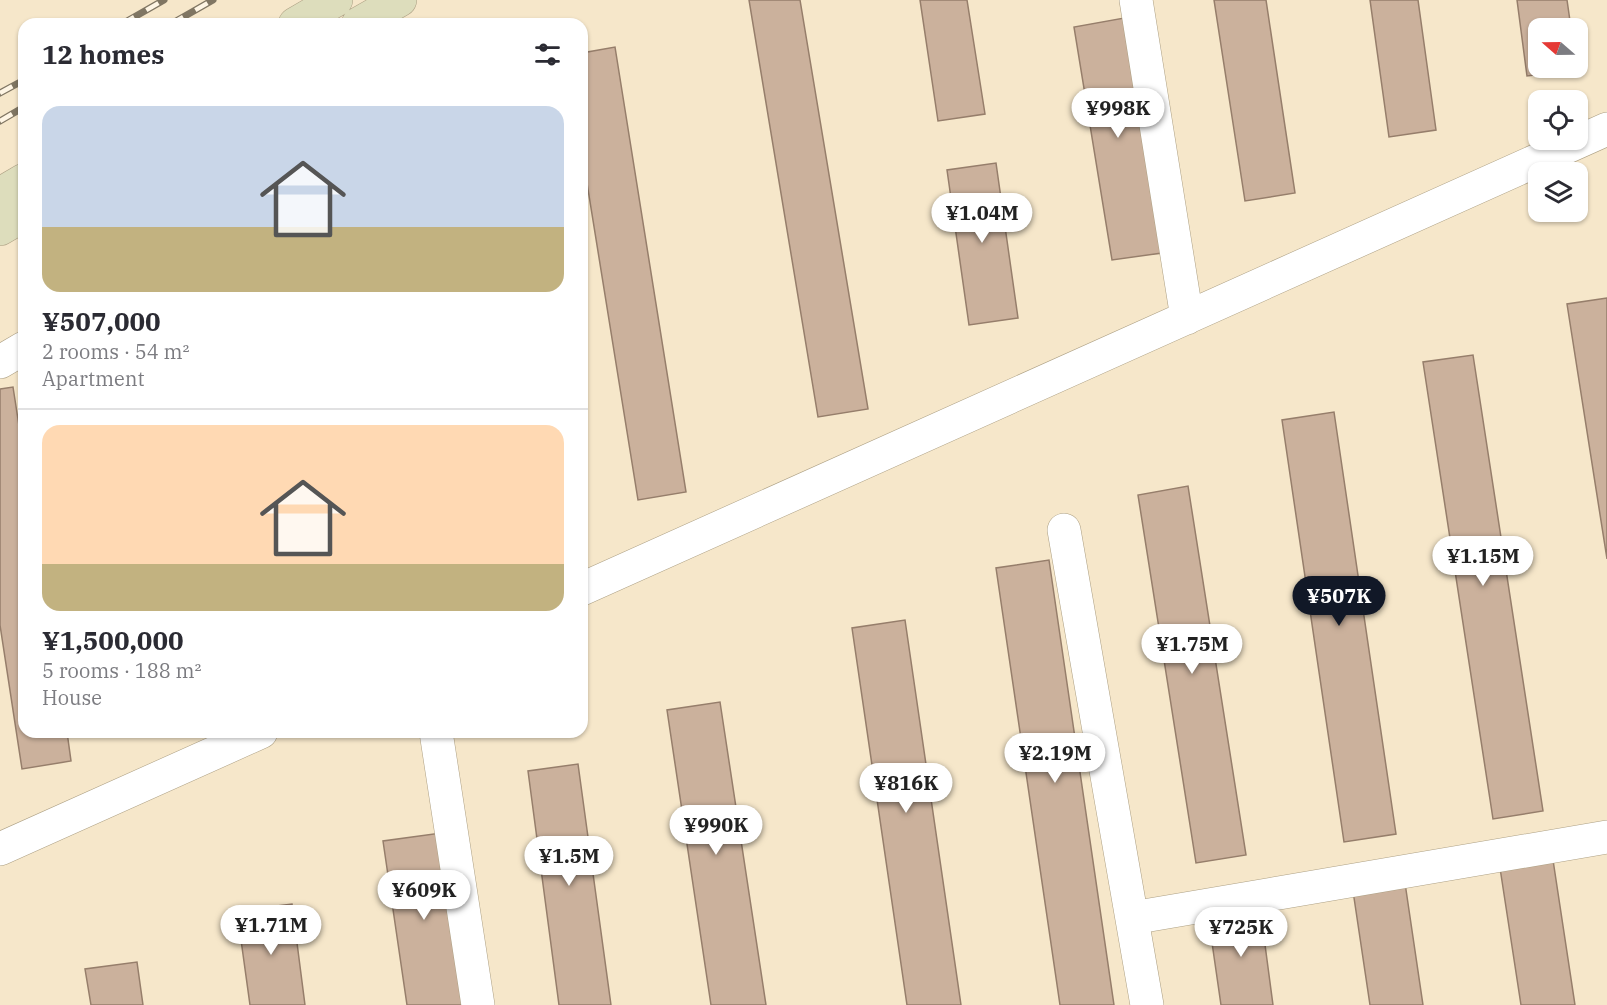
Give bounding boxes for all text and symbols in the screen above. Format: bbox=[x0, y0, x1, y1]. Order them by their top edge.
north arrow bbox=[1528, 18, 1588, 78]
map controls bbox=[1528, 18, 1588, 222]
text: 12 homes bbox=[42, 37, 164, 71]
icon: filters bbox=[531, 38, 564, 71]
pin: ¥998K bbox=[1076, 88, 1160, 139]
button: locate bbox=[1528, 90, 1588, 150]
text: ¥998K bbox=[1086, 94, 1150, 121]
icon: home bbox=[249, 145, 357, 253]
button: layers bbox=[1528, 162, 1588, 222]
pin: ¥1.04M bbox=[933, 193, 1031, 244]
text: ¥1.04M bbox=[945, 199, 1019, 226]
text: ¥507,000 bbox=[42, 304, 161, 338]
text: 2 rooms · 54 m² bbox=[42, 338, 189, 365]
text: Apartment bbox=[42, 365, 145, 392]
icon: home bbox=[249, 464, 357, 572]
pin: ¥1.15M bbox=[1434, 536, 1532, 587]
text: ¥1.15M bbox=[1446, 542, 1520, 569]
pin: ¥507K bbox=[1297, 576, 1381, 627]
text: ¥507K bbox=[1307, 582, 1371, 609]
text: ¥1,500,000 bbox=[42, 623, 184, 657]
pin: ¥1.75M bbox=[1143, 624, 1241, 675]
text: ¥1.75M bbox=[1155, 630, 1229, 657]
text: 5 rooms · 188 m² bbox=[42, 657, 201, 684]
text: House bbox=[42, 684, 102, 711]
pin: ¥2.19M bbox=[1006, 733, 1104, 784]
text: ¥2.19M bbox=[1018, 739, 1092, 766]
pin: ¥816K bbox=[864, 763, 948, 814]
text: ¥816K bbox=[874, 769, 938, 796]
pin: ¥990K bbox=[674, 805, 758, 856]
text: ¥990K bbox=[684, 811, 748, 838]
pin: ¥1.5M bbox=[527, 836, 611, 887]
text: ¥1.5M bbox=[538, 842, 600, 869]
pin: ¥609K bbox=[382, 870, 466, 921]
text: ¥609K bbox=[392, 876, 456, 903]
pin: ¥1.71M bbox=[222, 905, 320, 956]
pin: ¥725K bbox=[1199, 907, 1283, 958]
text: ¥1.71M bbox=[234, 911, 308, 938]
text: ¥725K bbox=[1209, 913, 1273, 940]

